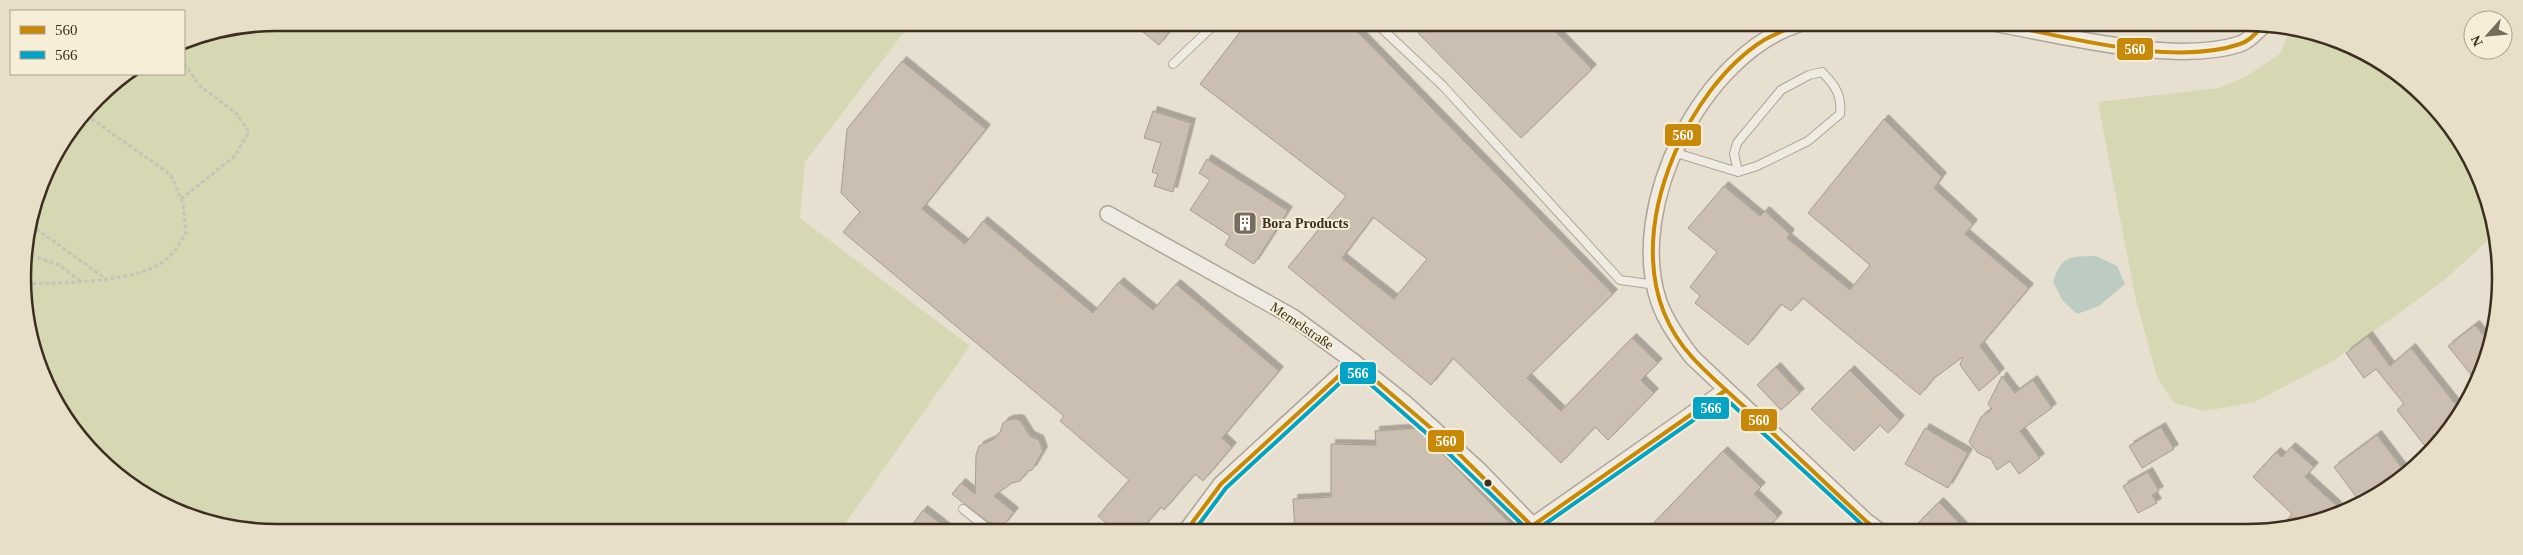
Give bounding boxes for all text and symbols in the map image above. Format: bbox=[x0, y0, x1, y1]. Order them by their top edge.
legend bbox=[10, 10, 185, 75]
north arrow bbox=[2463, 10, 2513, 60]
text: 560 bbox=[55, 22, 78, 38]
text: N bbox=[2468, 33, 2486, 49]
line badge: 560 bbox=[2116, 37, 2154, 61]
text: 560 bbox=[2125, 42, 2146, 57]
text: 566 bbox=[55, 47, 78, 63]
line badge: 560 bbox=[1664, 123, 1702, 147]
text: 560 bbox=[1673, 128, 1694, 143]
building icon: Bora Products bbox=[1232, 210, 1258, 236]
place label: Bora Products bbox=[1262, 216, 1349, 231]
street label: Memelstraße bbox=[1268, 299, 1336, 353]
line badge: 566 bbox=[1339, 361, 1377, 385]
text: 566 bbox=[1348, 366, 1369, 381]
line badge: 566 bbox=[1692, 396, 1730, 420]
text: 566 bbox=[1701, 401, 1722, 416]
line badge: 560 bbox=[1740, 408, 1778, 432]
text: 560 bbox=[1749, 413, 1770, 428]
line badge: 560 bbox=[1427, 429, 1465, 453]
text: 560 bbox=[1436, 434, 1457, 449]
unlabelled marker bbox=[1483, 478, 1493, 488]

